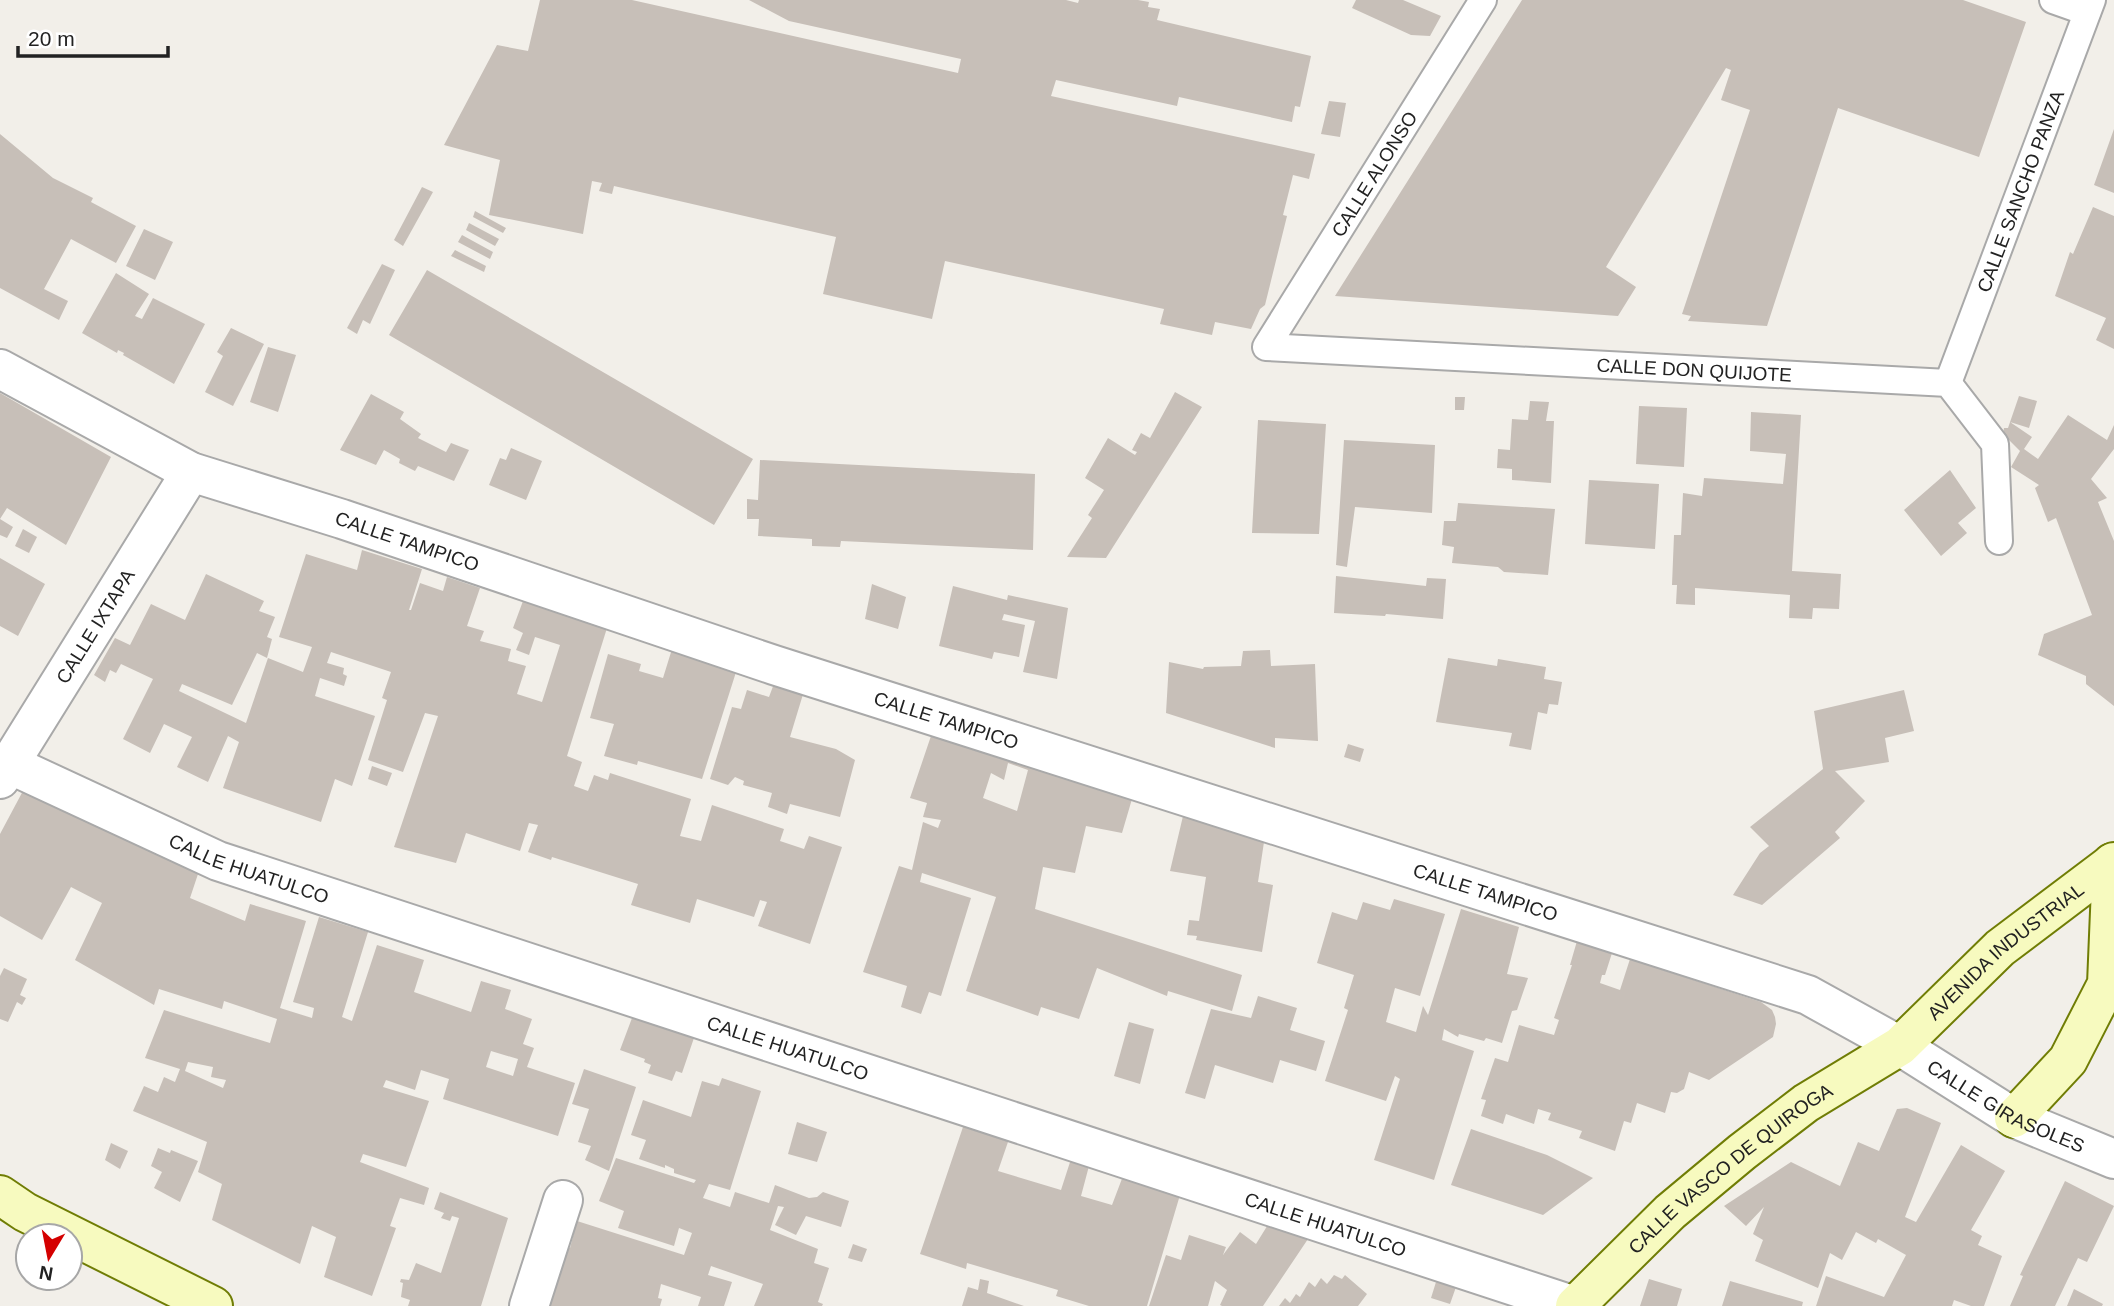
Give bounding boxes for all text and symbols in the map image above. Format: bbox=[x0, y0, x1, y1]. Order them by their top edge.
scale bar bbox=[18, 14, 168, 58]
text: 20 m bbox=[28, 27, 75, 50]
street label: CALLE SANCHO PANZA bbox=[1973, 87, 2068, 295]
street label: CALLE ALONSO bbox=[1327, 108, 1421, 241]
street label: CALLE DON QUIJOTE bbox=[1596, 354, 1792, 386]
street label: CALLE TAMPICO bbox=[332, 507, 482, 576]
street label: CALLE IXTAPA bbox=[52, 565, 139, 687]
street label: CALLE TAMPICO bbox=[871, 688, 1021, 753]
street label: CALLE HUATULCO bbox=[166, 830, 331, 908]
street label: CALLE TAMPICO bbox=[1411, 860, 1560, 925]
street label: AVENIDA INDUSTRIAL bbox=[1923, 879, 2088, 1024]
street label: CALLE HUATULCO bbox=[704, 1012, 871, 1085]
street label: CALLE GIRASOLES bbox=[1923, 1056, 2087, 1157]
street label: CALLE VASCO DE QUIROGA bbox=[1624, 1079, 1837, 1258]
street label: CALLE HUATULCO bbox=[1242, 1188, 1409, 1261]
north arrow bbox=[14, 1222, 84, 1292]
text: N bbox=[38, 1262, 55, 1285]

